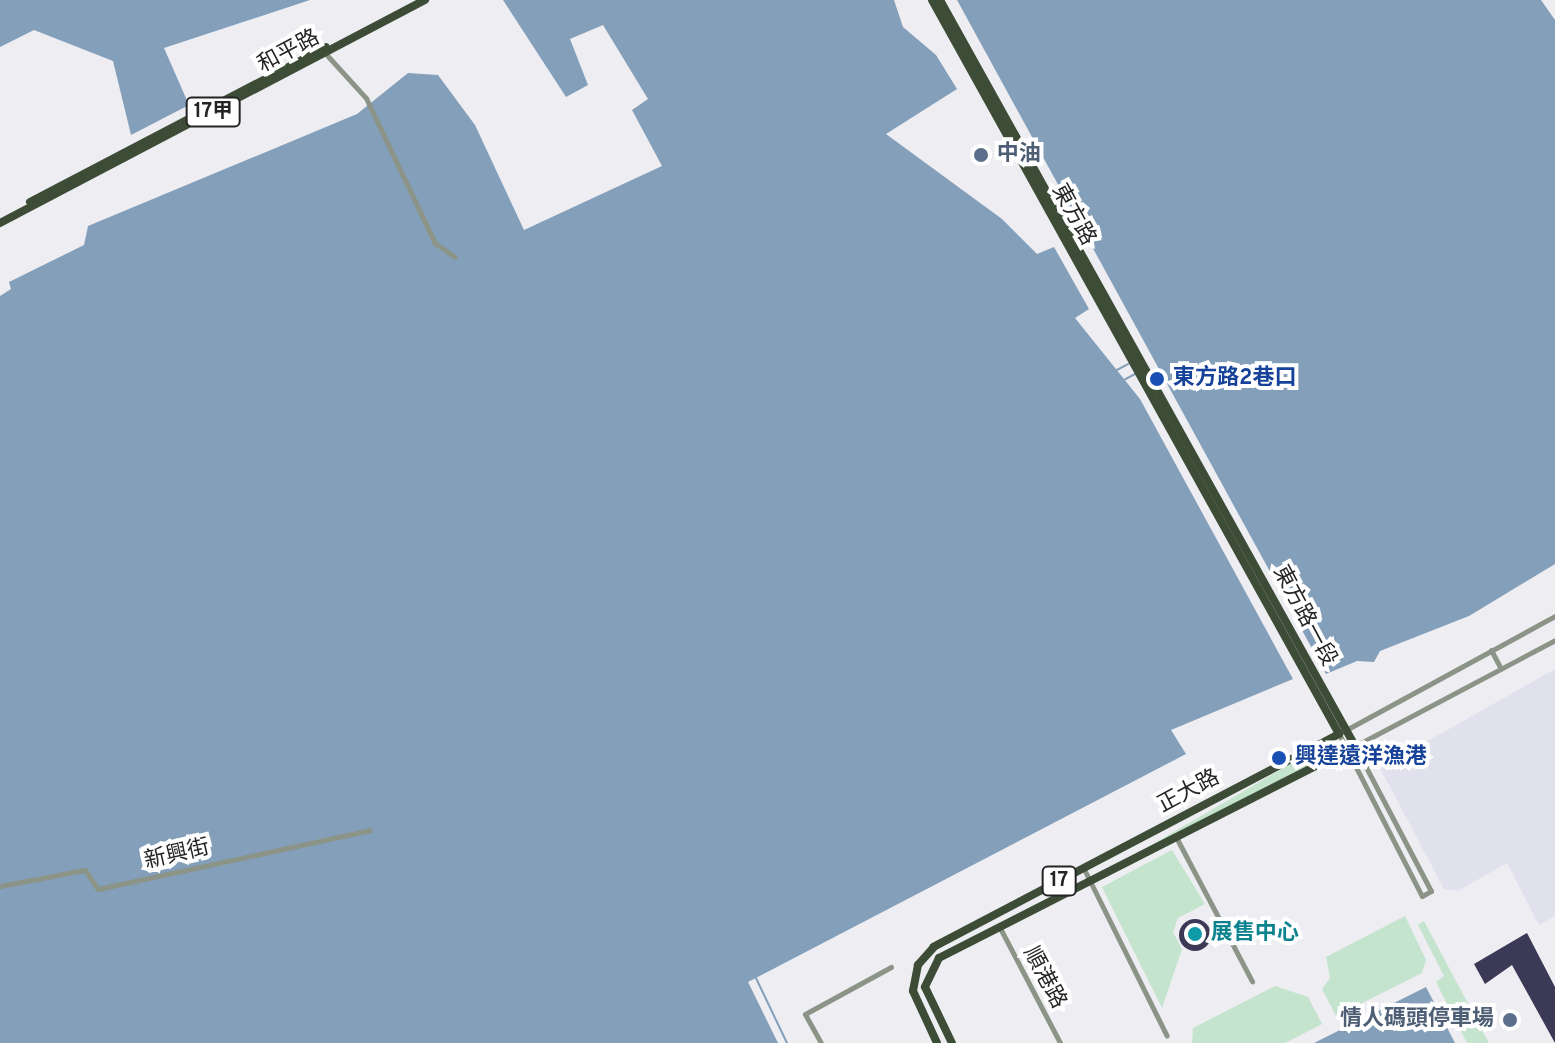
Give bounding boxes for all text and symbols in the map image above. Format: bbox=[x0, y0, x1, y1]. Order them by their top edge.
street label: 和平路 bbox=[254, 25, 324, 79]
road number: 17甲 bbox=[185, 96, 241, 128]
place label: 中油 bbox=[997, 142, 1041, 168]
marker: 中油 bbox=[972, 146, 990, 164]
street label: 東方路 bbox=[1045, 180, 1101, 250]
place label: 東方路2巷口 bbox=[1173, 366, 1296, 392]
marker: 東方路2巷口 bbox=[1148, 370, 1166, 388]
street label: 東方路一段 bbox=[1267, 561, 1341, 671]
place label: 興達遠洋漁港 bbox=[1295, 745, 1427, 771]
marker: 興達遠洋漁港 bbox=[1270, 749, 1288, 767]
street label: 正大路 bbox=[1154, 765, 1224, 819]
street label: 新興街 bbox=[142, 835, 212, 875]
road number: 17 bbox=[1041, 865, 1077, 897]
place label: 展售中心 bbox=[1211, 921, 1299, 947]
marker: 展售中心 bbox=[1186, 925, 1204, 943]
street label: 順港路 bbox=[1017, 943, 1071, 1013]
place label: 情人碼頭停車場 bbox=[1340, 1007, 1494, 1033]
marker: 情人碼頭停車場 bbox=[1501, 1011, 1519, 1029]

